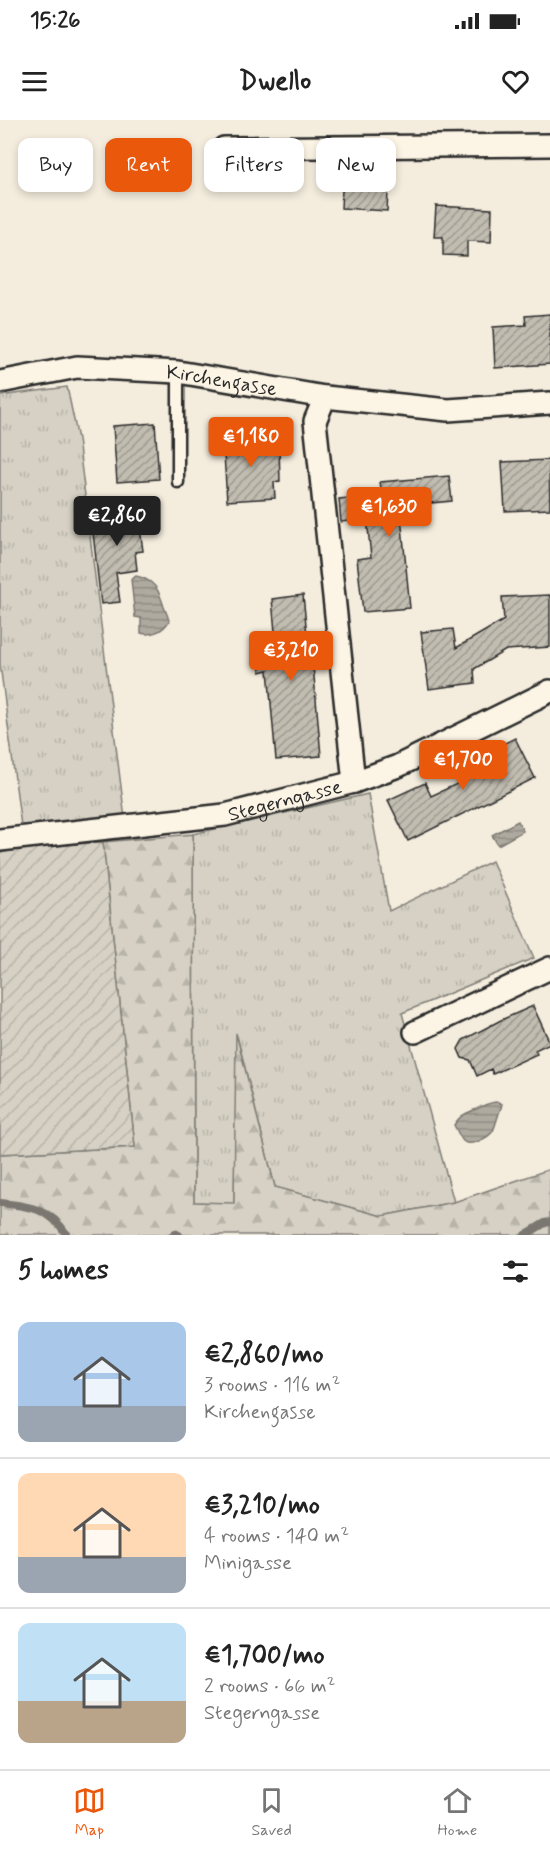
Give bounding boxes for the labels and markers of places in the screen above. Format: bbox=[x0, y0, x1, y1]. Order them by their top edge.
pin: €1,180 bbox=[202, 417, 300, 468]
pin: €1,630 bbox=[340, 487, 438, 538]
pin: €2,860 bbox=[68, 496, 166, 547]
pin: €3,210 bbox=[242, 631, 340, 682]
pin: €1,700 bbox=[414, 740, 512, 791]

